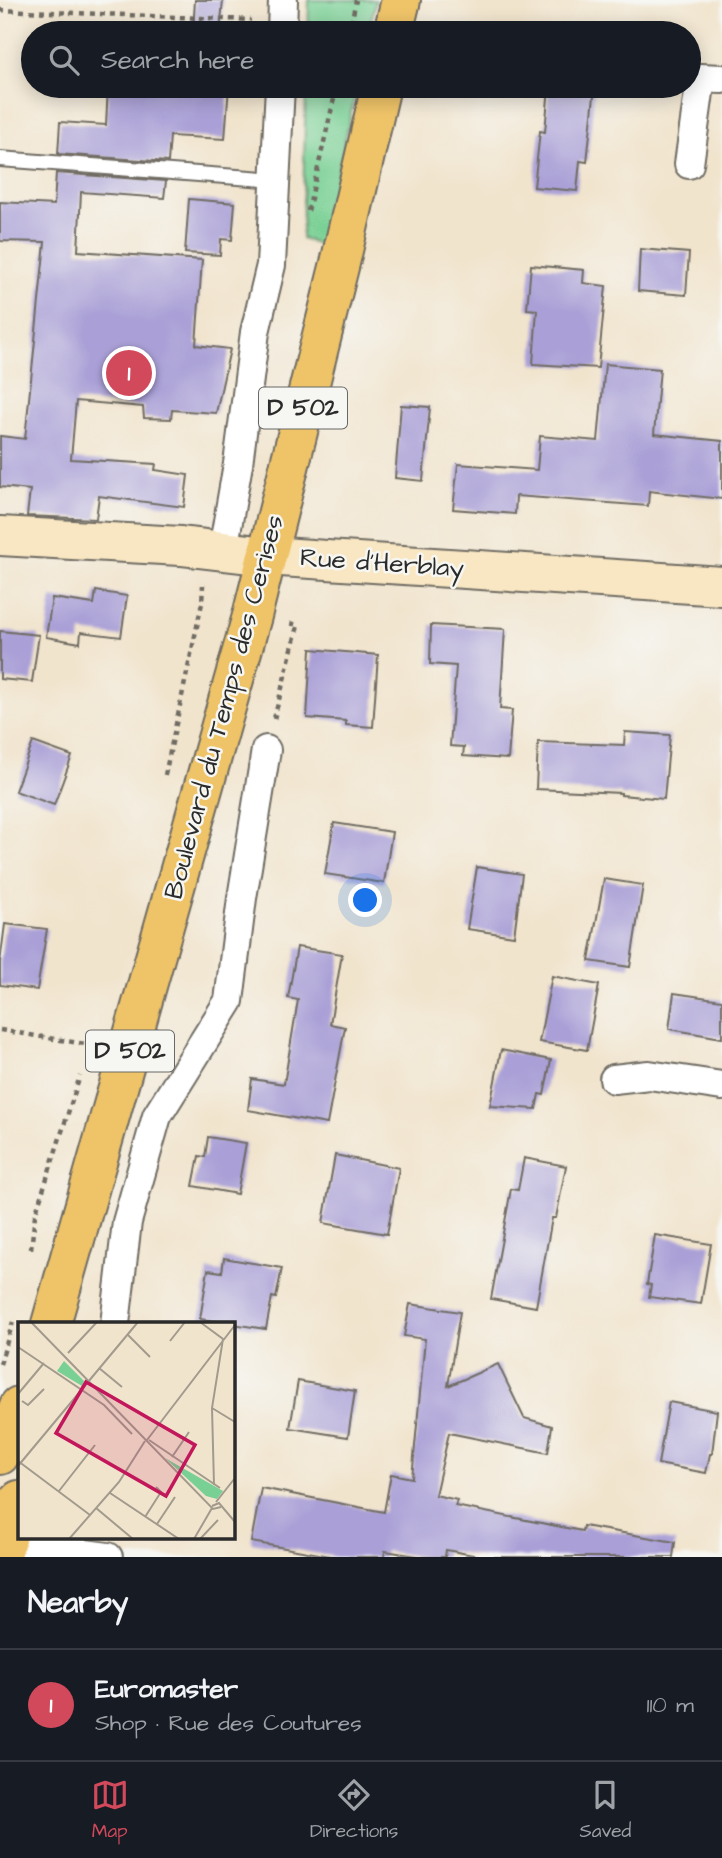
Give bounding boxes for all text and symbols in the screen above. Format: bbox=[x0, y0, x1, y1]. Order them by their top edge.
search box bbox=[21, 21, 701, 98]
icon: search bbox=[45, 41, 83, 79]
text: Search here bbox=[101, 42, 254, 78]
pin: 1 bbox=[106, 347, 152, 399]
road number: D 502 bbox=[259, 388, 347, 428]
street label: Boulevard du Temps des Cerises bbox=[155, 511, 293, 903]
street label: Rue d'Herblay bbox=[299, 539, 465, 589]
your location bbox=[348, 883, 382, 917]
road number: D 502 bbox=[86, 1030, 174, 1072]
inset map bbox=[18, 1322, 234, 1540]
text: Nearby bbox=[28, 1582, 128, 1624]
text: Euromaster bbox=[95, 1671, 238, 1707]
text: 1 bbox=[50, 1689, 52, 1721]
text: 110 m bbox=[646, 1689, 694, 1721]
text: Shop · Rue des Coutures bbox=[95, 1707, 362, 1739]
tab: Map bbox=[91, 1776, 129, 1845]
tab: Directions bbox=[310, 1776, 398, 1845]
tab: Saved bbox=[580, 1776, 631, 1845]

